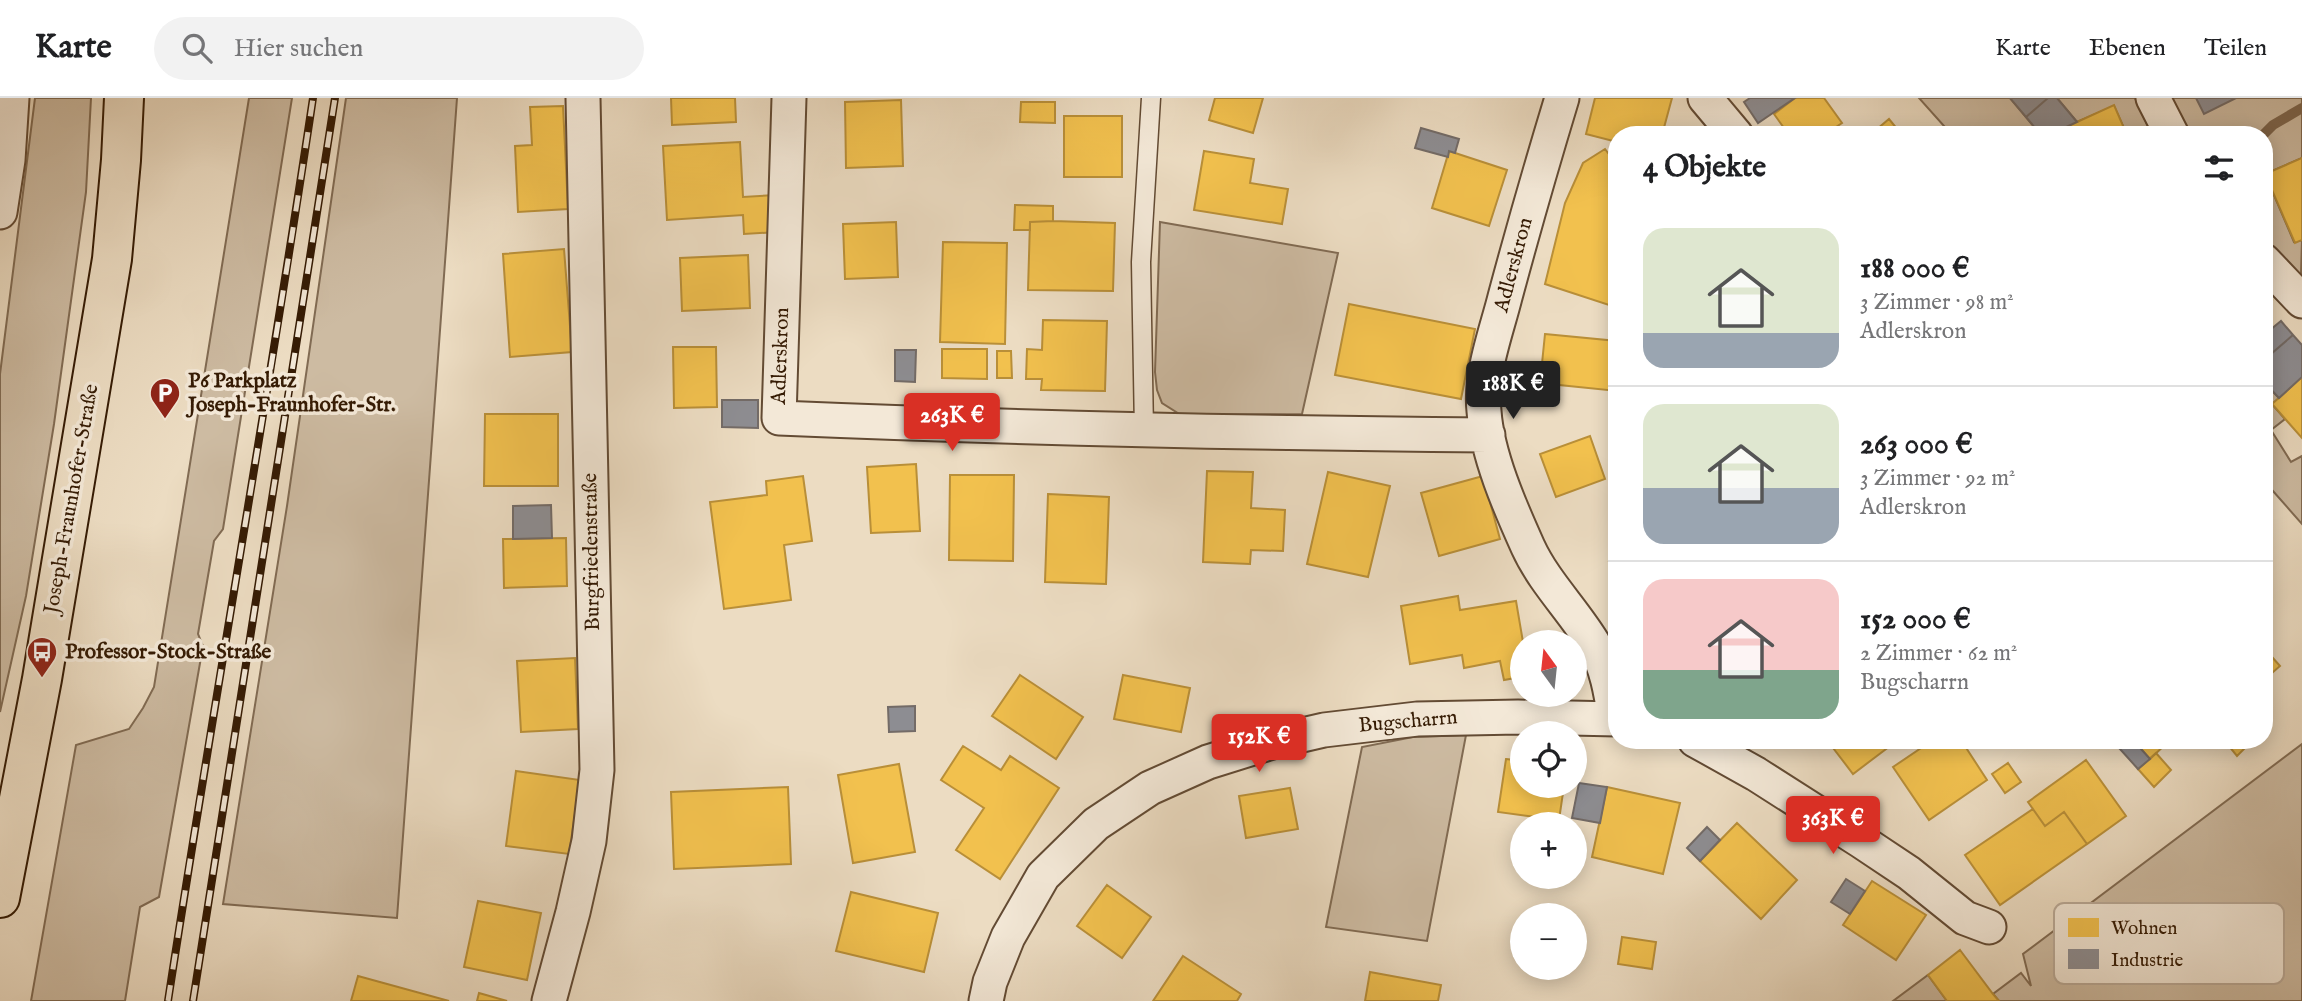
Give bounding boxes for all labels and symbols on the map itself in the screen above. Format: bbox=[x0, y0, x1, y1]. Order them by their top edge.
street label: Adlerskron bbox=[1488, 215, 1540, 316]
street label: Adlerskron bbox=[766, 307, 796, 406]
pin: 188K € bbox=[1456, 362, 1570, 421]
place label: P6 Parkplatz Joseph-Fraunhofer-Str. bbox=[185, 368, 395, 419]
parking icon: P6 Parkplatz Joseph-Fraunhofer-Str. bbox=[148, 376, 182, 420]
street label: Joseph-Fraunhofer-Straße bbox=[38, 382, 106, 618]
pin: 263K € bbox=[895, 394, 1009, 453]
street label: Burgfriedenstraße bbox=[577, 472, 607, 631]
north arrow bbox=[1510, 630, 1587, 707]
bus stop icon: Professor-Stock-Straße bbox=[25, 635, 59, 679]
place label: Professor-Stock-Straße bbox=[65, 639, 272, 666]
street label: Bugscharrn bbox=[1357, 704, 1459, 740]
pin: 152K € bbox=[1202, 714, 1316, 774]
pin: 363K € bbox=[1776, 796, 1890, 856]
legend bbox=[2054, 903, 2284, 984]
text: Wohnen bbox=[2111, 917, 2177, 941]
text: Industrie bbox=[2111, 949, 2183, 973]

